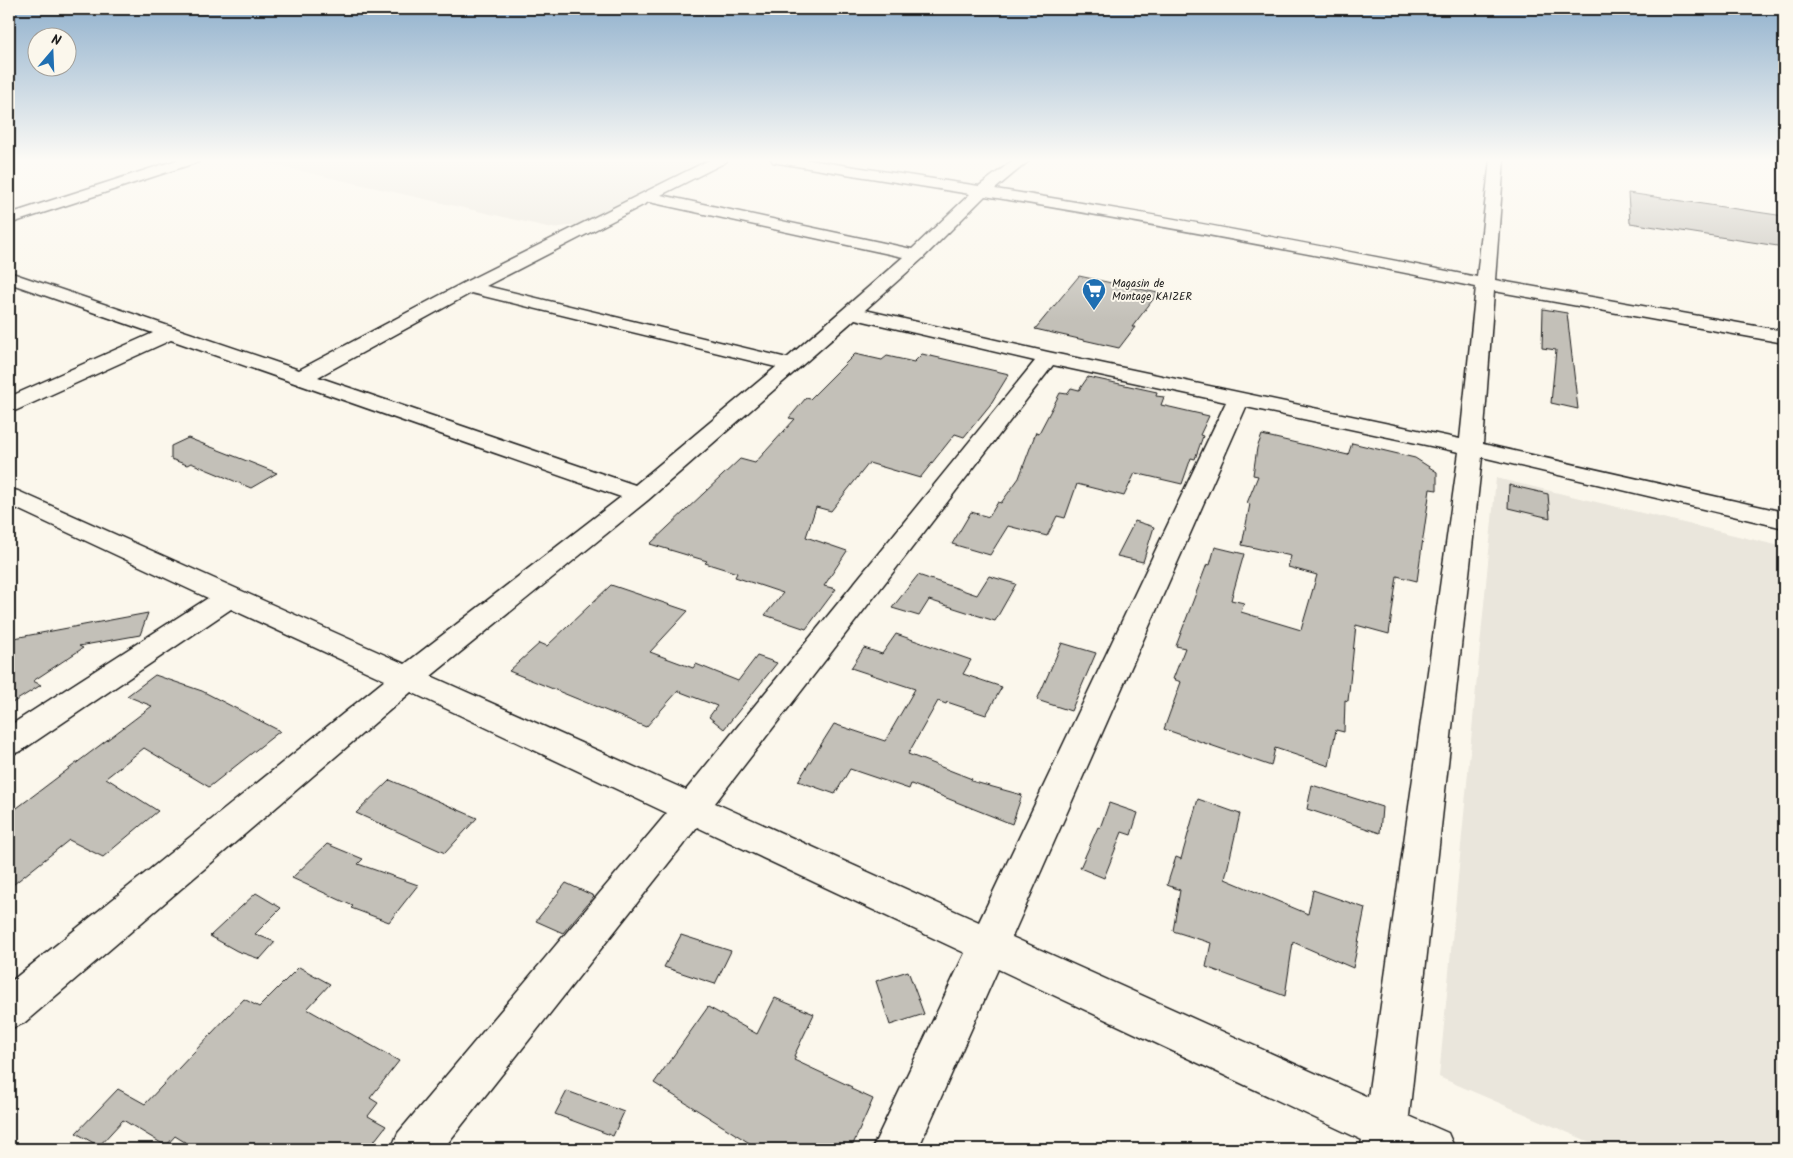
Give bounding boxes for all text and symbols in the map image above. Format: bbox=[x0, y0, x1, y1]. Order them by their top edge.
north arrow bbox=[28, 28, 78, 78]
text: N bbox=[48, 29, 64, 53]
place label: Magasin de Montage KAIZER bbox=[1112, 275, 1192, 306]
supermarket icon: Magasin de Montage KAIZER bbox=[1081, 277, 1107, 311]

